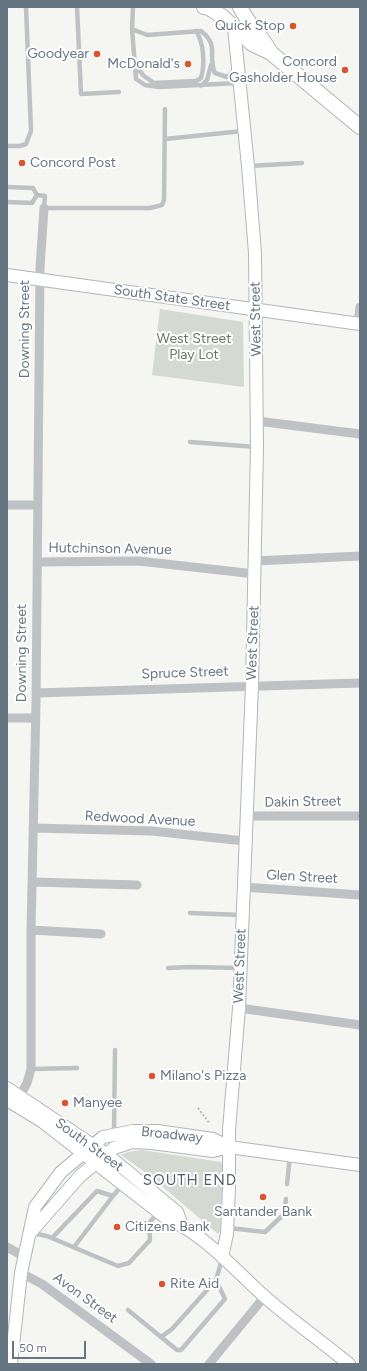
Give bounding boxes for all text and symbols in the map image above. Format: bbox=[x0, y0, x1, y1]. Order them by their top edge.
place label: Quick Stop bbox=[215, 18, 285, 34]
marker: Quick Stop bbox=[288, 21, 298, 31]
place label: Goodyear bbox=[27, 46, 89, 62]
marker: Goodyear bbox=[92, 49, 102, 59]
place label: Concord Gasholder House bbox=[229, 54, 337, 86]
place label: McDonald's bbox=[107, 56, 180, 72]
marker: McDonald's bbox=[183, 59, 193, 69]
marker: Concord Gasholder House bbox=[340, 65, 350, 75]
place label: Concord Post bbox=[30, 155, 116, 171]
marker: Concord Post bbox=[17, 158, 27, 168]
street label: Downing Street bbox=[17, 280, 33, 378]
street label: South State Street bbox=[113, 281, 231, 315]
street label: West Street bbox=[247, 281, 265, 357]
park label: West Street Play Lot bbox=[157, 331, 231, 364]
street label: Hutchinson Avenue bbox=[48, 540, 172, 558]
street label: Downing Street bbox=[14, 604, 30, 702]
street label: West Street bbox=[243, 605, 263, 681]
street label: Spruce Street bbox=[141, 663, 229, 683]
street label: Dakin Street bbox=[264, 793, 342, 811]
street label: Redwood Avenue bbox=[84, 808, 196, 830]
street label: Glen Street bbox=[266, 867, 338, 887]
street label: West Street bbox=[230, 928, 250, 1004]
place label: Milano's Pizza bbox=[160, 1068, 246, 1084]
marker: Milano's Pizza bbox=[147, 1071, 157, 1081]
place label: Manyee bbox=[73, 1095, 122, 1111]
marker: Manyee bbox=[60, 1098, 70, 1108]
street label: South Street bbox=[52, 1115, 126, 1175]
street label: Broadway bbox=[140, 1123, 204, 1147]
district label: SOUTH END bbox=[143, 1172, 237, 1190]
marker: Santander Bank bbox=[258, 1192, 268, 1202]
place label: Santander Bank bbox=[214, 1204, 312, 1220]
place label: Citizens Bank bbox=[125, 1219, 209, 1235]
marker: Citizens Bank bbox=[112, 1222, 122, 1232]
street label: Avon Street bbox=[50, 1269, 120, 1327]
place label: Rite Aid bbox=[170, 1276, 219, 1292]
marker: Rite Aid bbox=[157, 1279, 167, 1289]
scale bar bbox=[14, 1333, 88, 1359]
text: 50 m bbox=[19, 1341, 47, 1355]

